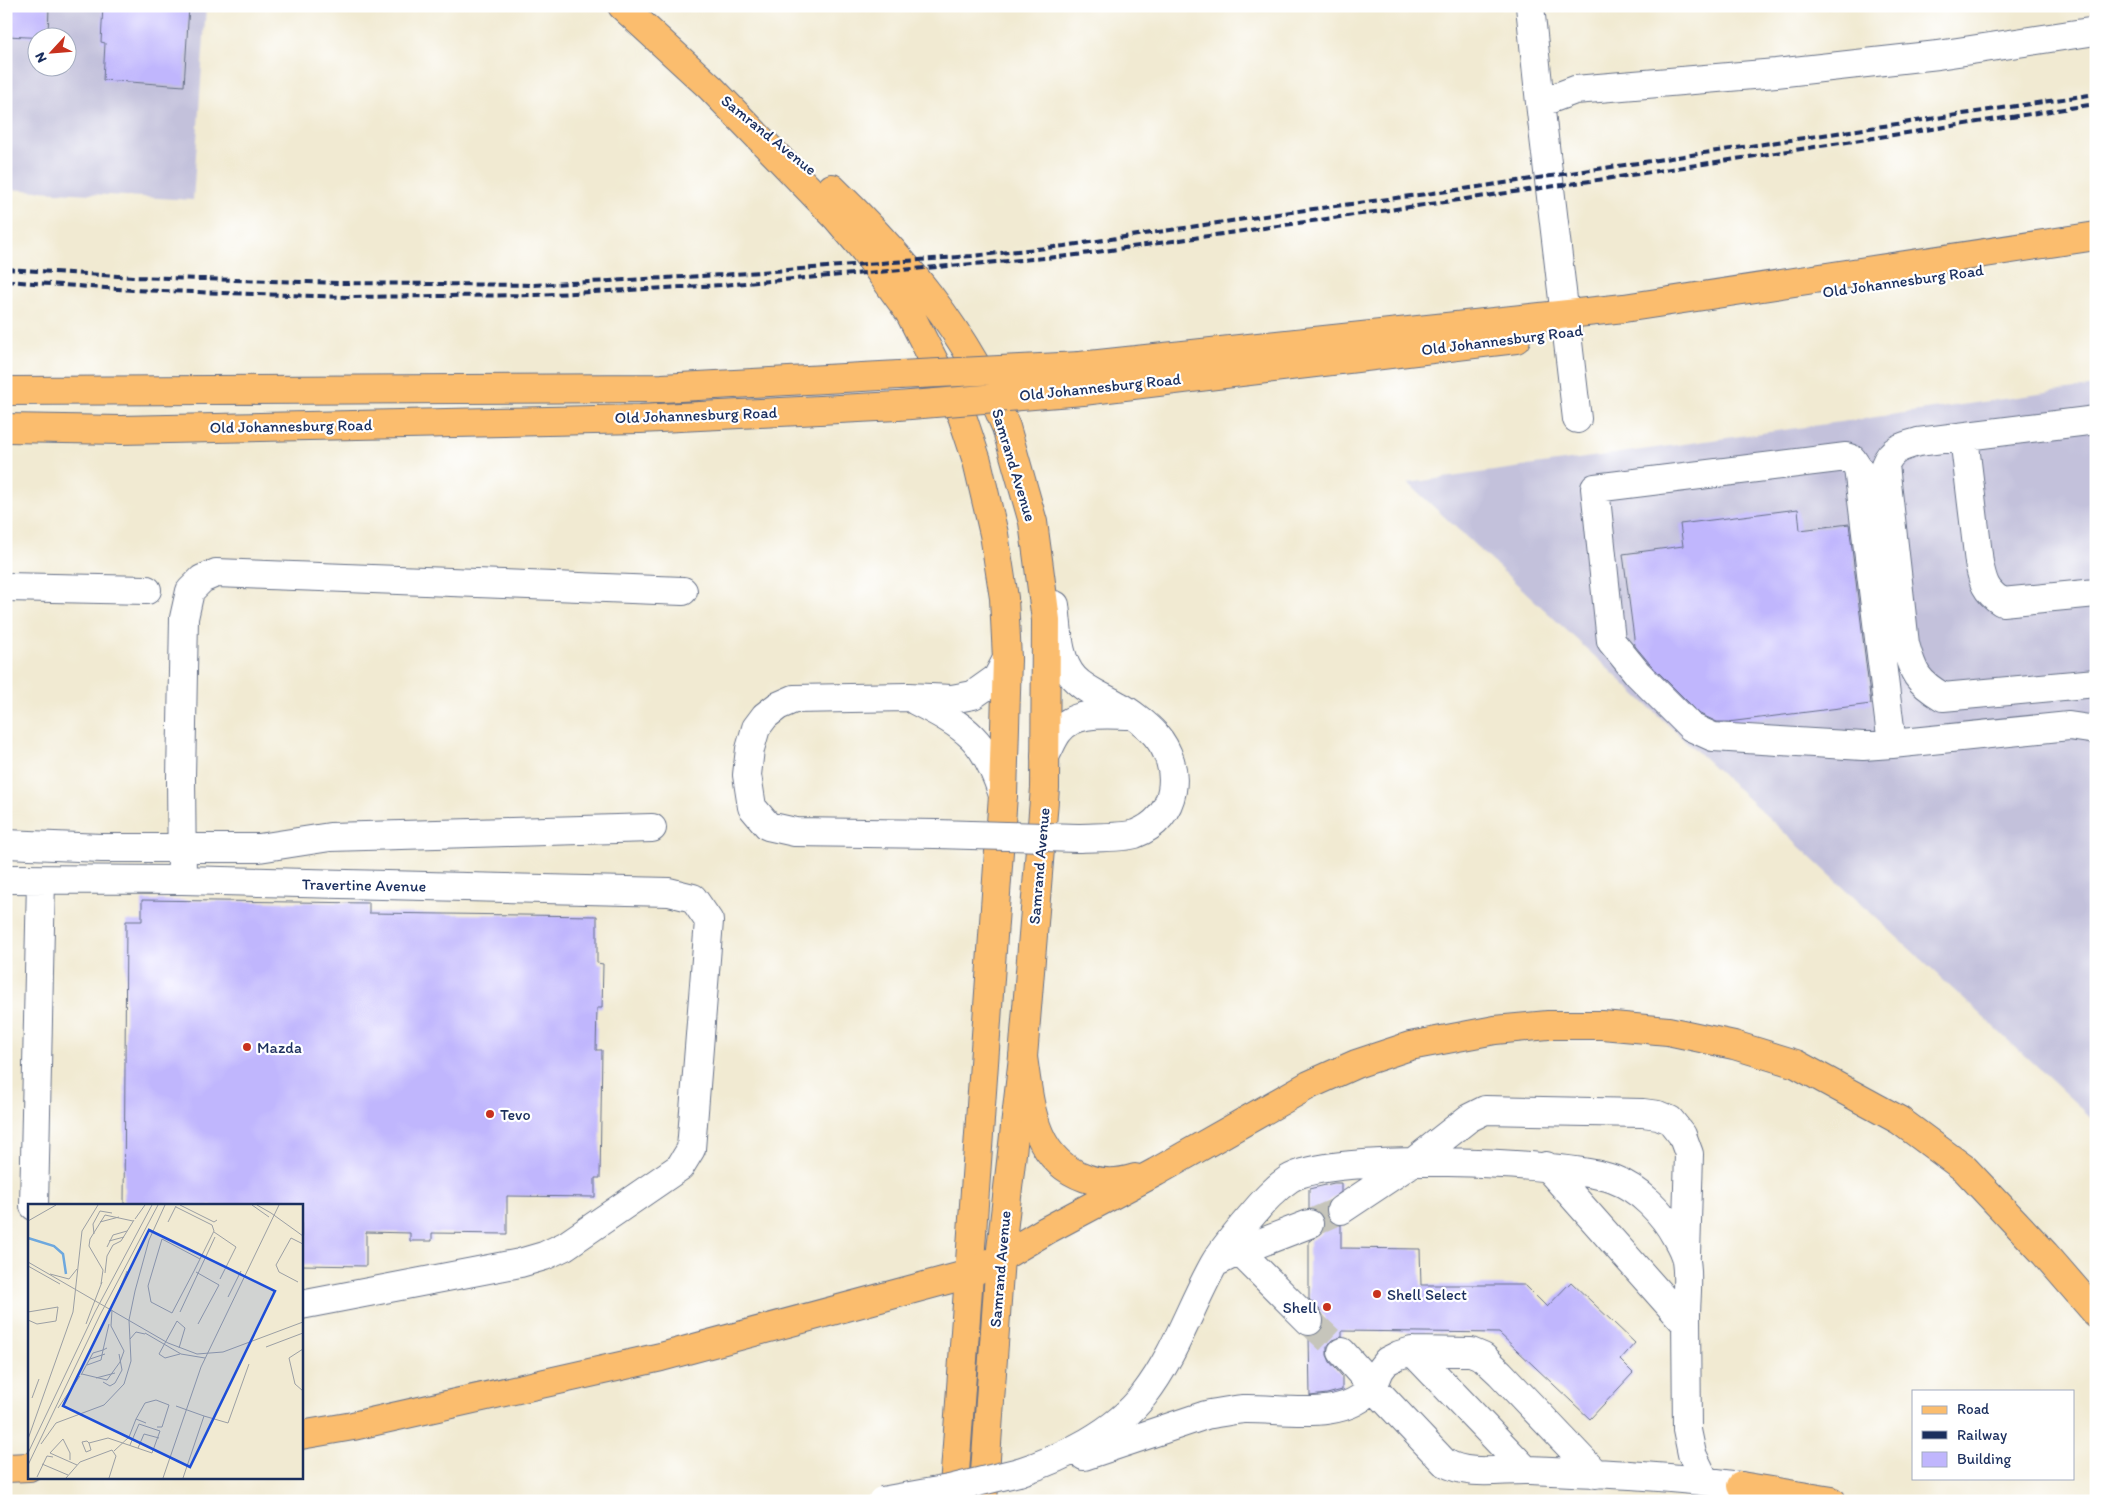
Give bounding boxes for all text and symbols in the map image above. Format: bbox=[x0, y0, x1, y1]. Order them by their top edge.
north arrow bbox=[28, 28, 78, 78]
text: N bbox=[31, 50, 50, 65]
street label: Samrand Avenue bbox=[718, 91, 820, 179]
street label: Old Johannesburg Road bbox=[1821, 260, 1985, 302]
street label: Old Johannesburg Road bbox=[1420, 321, 1584, 359]
street label: Old Johannesburg Road bbox=[1018, 369, 1182, 405]
street label: Old Johannesburg Road bbox=[614, 403, 778, 427]
street label: Samrand Avenue bbox=[988, 406, 1040, 524]
street label: Old Johannesburg Road bbox=[209, 415, 373, 437]
street label: Samrand Avenue bbox=[1024, 807, 1054, 925]
street label: Travertine Avenue bbox=[302, 874, 426, 896]
place label: Mazda bbox=[257, 1038, 302, 1057]
marker: Mazda bbox=[241, 1041, 253, 1053]
place label: Tevo bbox=[500, 1105, 531, 1124]
marker: Tevo bbox=[484, 1108, 496, 1120]
inset map bbox=[28, 1204, 302, 1480]
street label: Samrand Avenue bbox=[985, 1210, 1015, 1328]
place label: Shell Select bbox=[1387, 1285, 1467, 1304]
marker: Shell Select bbox=[1371, 1288, 1383, 1300]
place label: Shell bbox=[1283, 1298, 1317, 1317]
marker: Shell bbox=[1321, 1301, 1333, 1313]
legend bbox=[1912, 1390, 2074, 1480]
text: Road bbox=[1957, 1400, 1990, 1418]
text: Railway bbox=[1957, 1426, 2007, 1444]
text: Building bbox=[1957, 1450, 2011, 1468]

